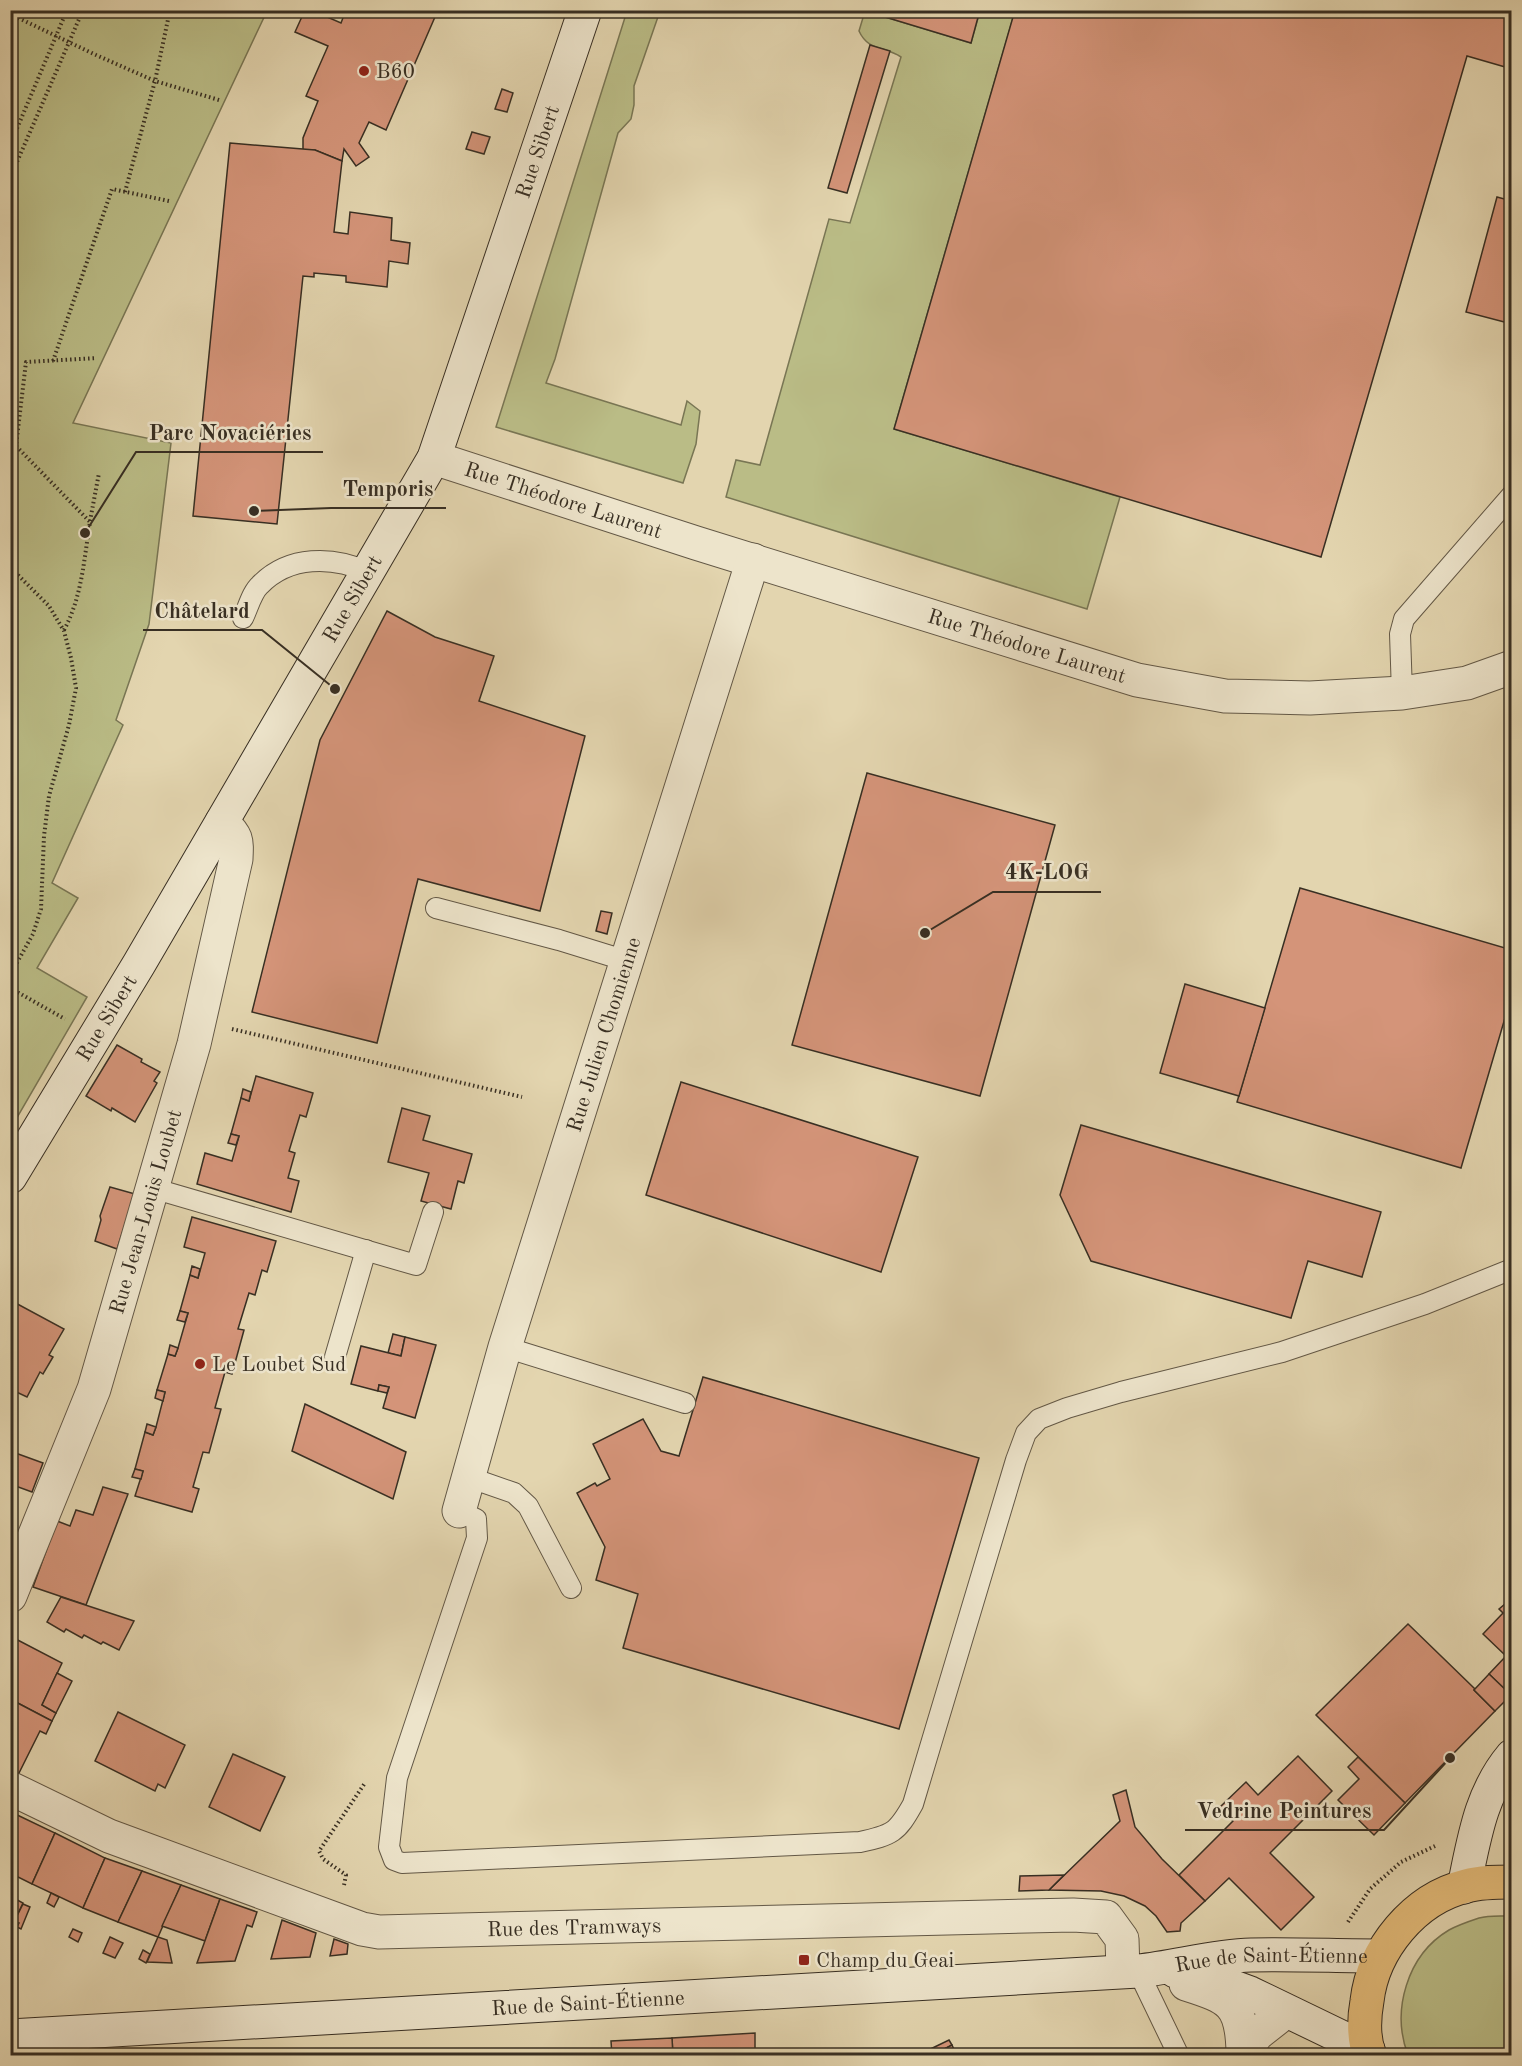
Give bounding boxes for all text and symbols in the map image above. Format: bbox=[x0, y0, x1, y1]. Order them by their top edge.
place label: B60 bbox=[376, 62, 415, 83]
marker: B60 bbox=[357, 64, 371, 78]
street label: Rue Sibert bbox=[513, 103, 564, 201]
callout: Parc Novaciéries bbox=[136, 412, 323, 452]
text: Parc Novaciéries bbox=[148, 423, 312, 445]
street label: Rue Théodore Laurent bbox=[461, 460, 664, 543]
callout: Temporis bbox=[331, 468, 446, 508]
text: Temporis bbox=[343, 479, 433, 501]
street label: Rue Sibert bbox=[320, 552, 387, 647]
callout: Châtelard bbox=[143, 590, 262, 630]
text: Châtelard bbox=[154, 601, 250, 623]
street label: Rue Théodore Laurent bbox=[925, 607, 1128, 688]
callout: 4K-LOG bbox=[993, 852, 1101, 892]
text: 4K-LOG bbox=[1005, 862, 1089, 884]
street label: Rue Julien Chomienne bbox=[564, 935, 645, 1135]
street label: Rue Sibert bbox=[74, 972, 142, 1066]
street label: Rue Jean-Louis Loubet bbox=[107, 1107, 186, 1317]
place label: Le Loubet Sud bbox=[212, 1355, 346, 1376]
marker: Le Loubet Sud bbox=[193, 1357, 207, 1371]
callout: Vedrine Peintures bbox=[1185, 1790, 1384, 1830]
text: Vedrine Peintures bbox=[1197, 1801, 1371, 1823]
street label: Rue des Tramways bbox=[487, 1916, 661, 1941]
street label: Rue de Saint-Étienne bbox=[1173, 1942, 1368, 1977]
place label: Champ du Geai bbox=[816, 1951, 954, 1972]
marker: Champ du Geai bbox=[797, 1953, 811, 1967]
street label: Rue de Saint-Étienne bbox=[491, 1987, 685, 2020]

